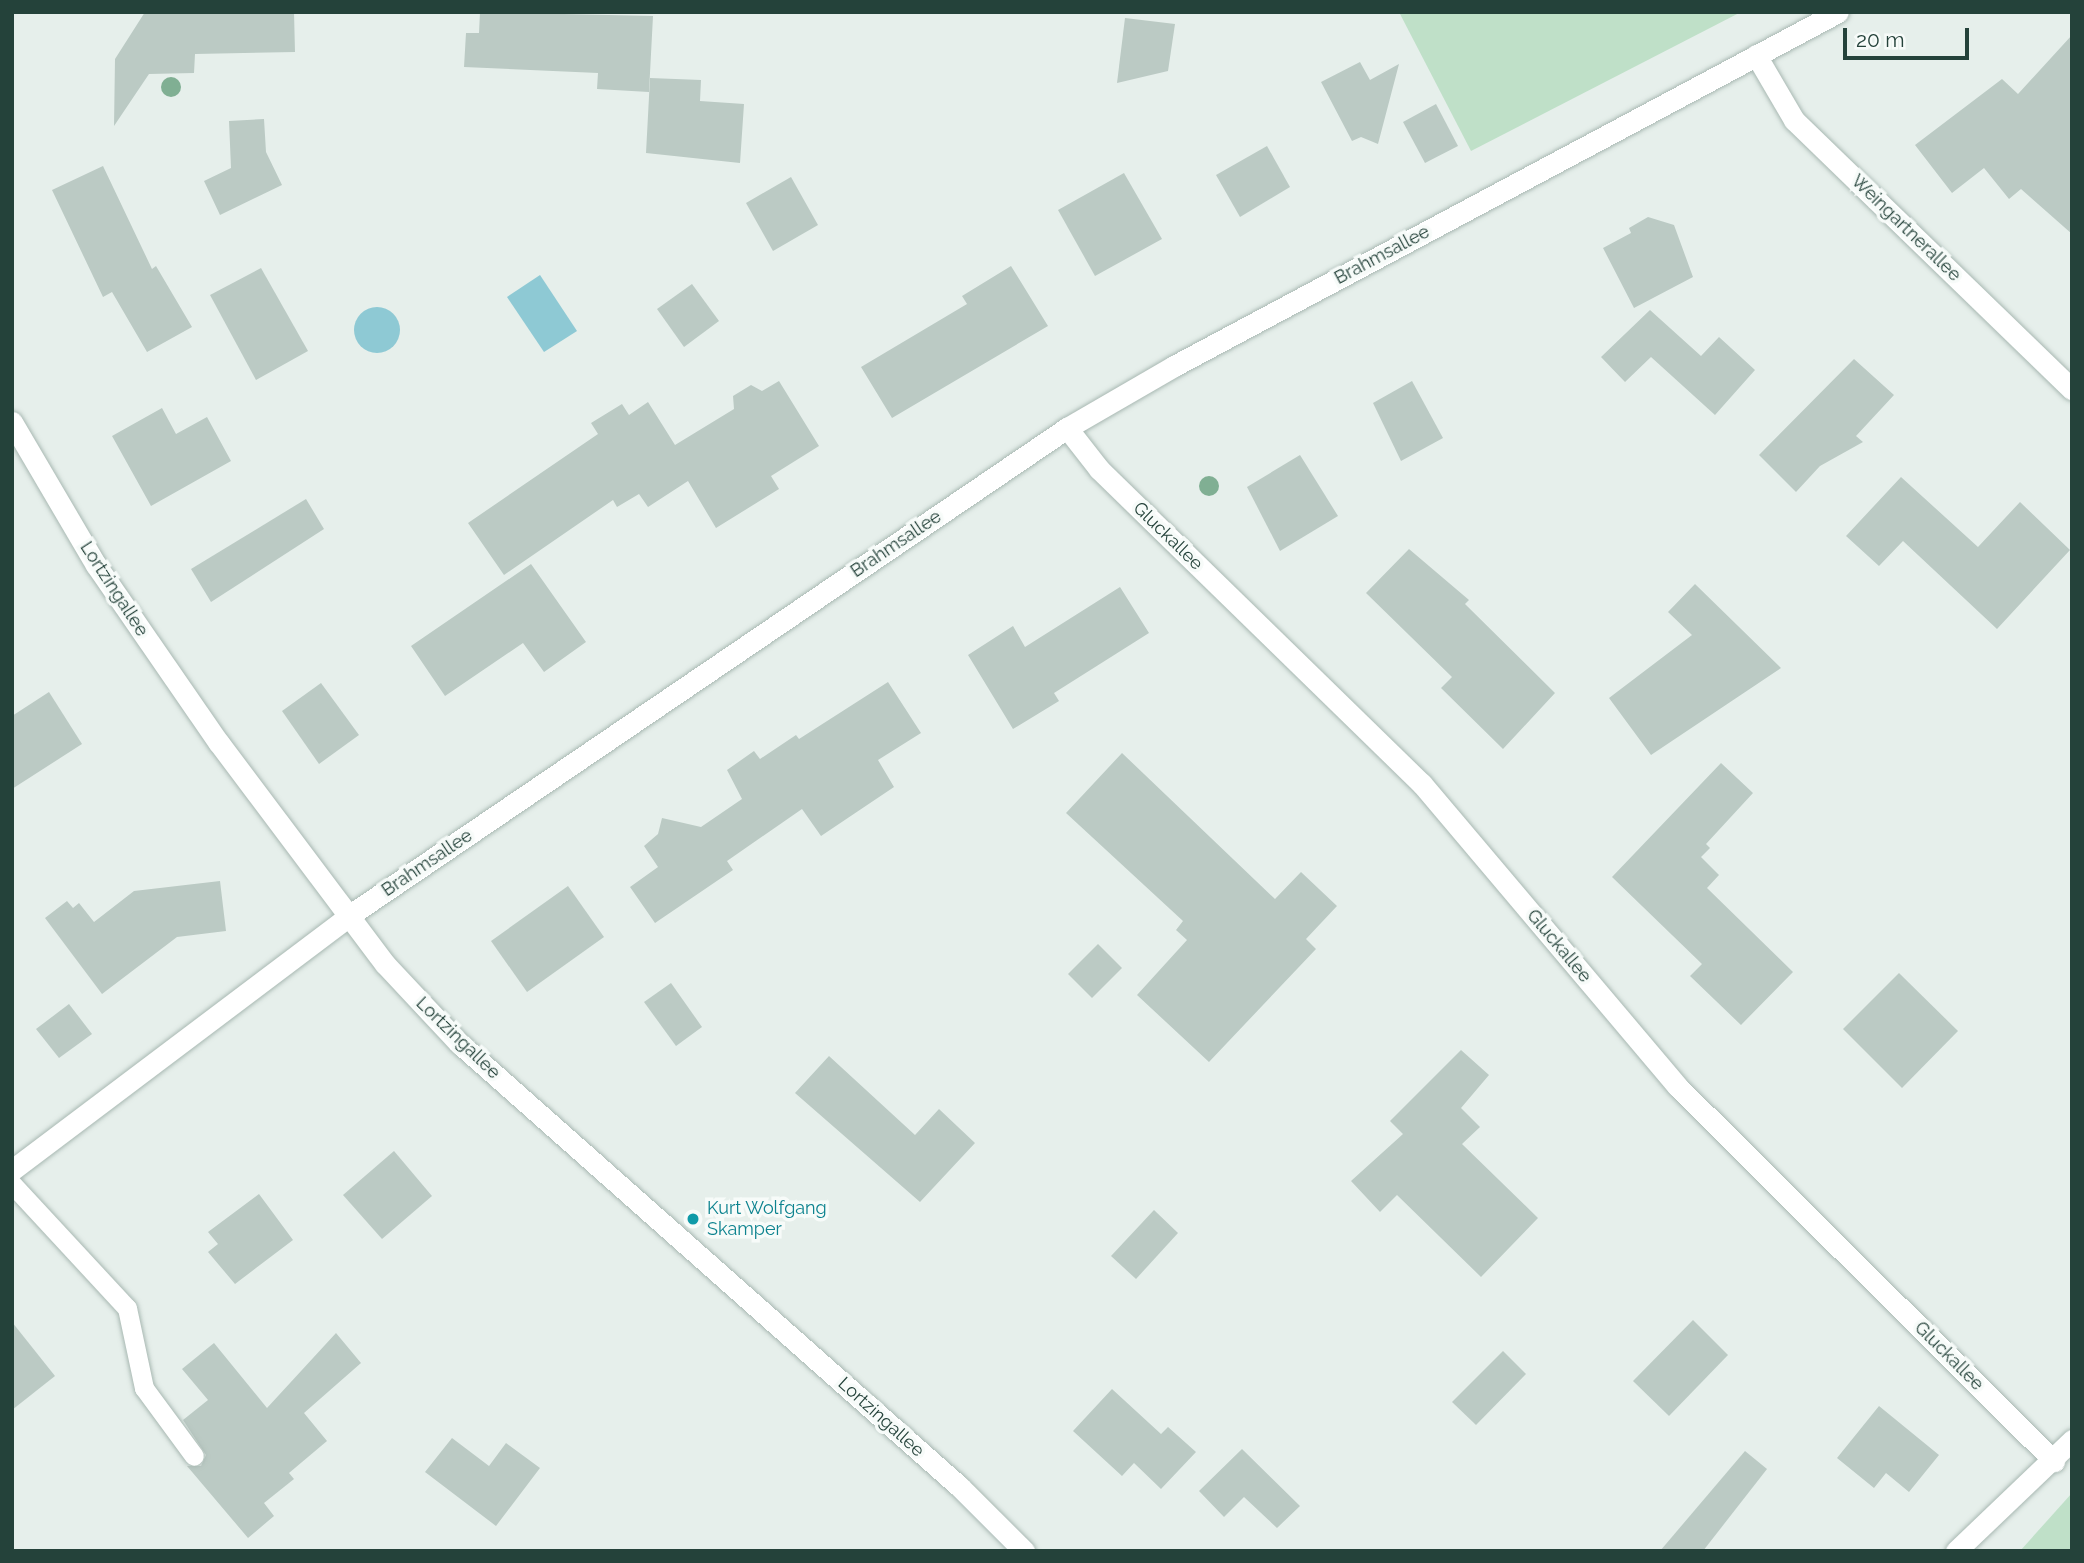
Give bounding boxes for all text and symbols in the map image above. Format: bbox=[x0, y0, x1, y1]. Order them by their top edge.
scale bar bbox=[1846, 14, 1972, 58]
text: 20 m bbox=[1856, 27, 1904, 52]
street label: Weingartnerallee bbox=[1847, 170, 1965, 286]
street label: Brahmsallee bbox=[1331, 221, 1433, 289]
street label: Gluckallee bbox=[1129, 497, 1207, 575]
street label: Brahmsallee bbox=[847, 506, 945, 582]
street label: Lortzingallee bbox=[75, 538, 153, 640]
street label: Brahmsallee bbox=[378, 825, 476, 901]
street label: Gluckallee bbox=[1522, 905, 1596, 987]
street label: Lortzingallee bbox=[411, 993, 505, 1083]
place label: Kurt Wolfgang Skamper bbox=[707, 1198, 827, 1240]
marker: Kurt Wolfgang Skamper bbox=[685, 1211, 701, 1227]
street label: Gluckallee bbox=[1910, 1317, 1988, 1395]
street label: Lortzingallee bbox=[833, 1373, 929, 1461]

